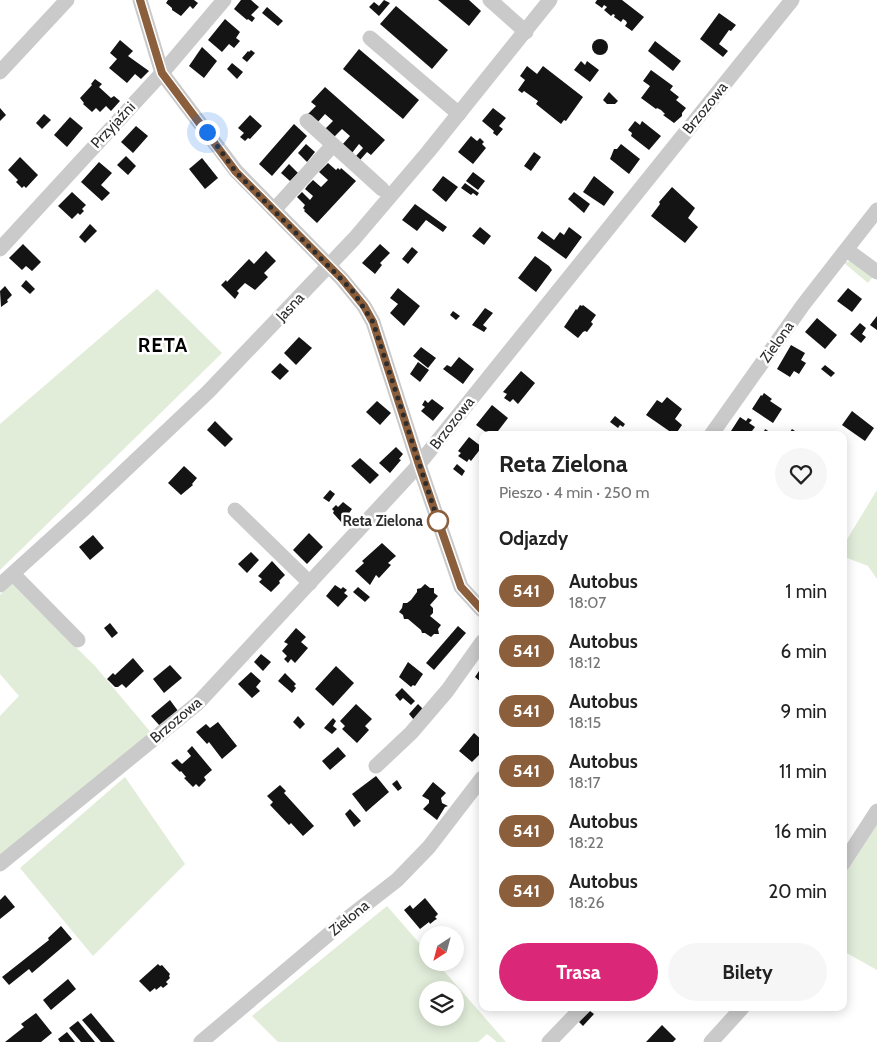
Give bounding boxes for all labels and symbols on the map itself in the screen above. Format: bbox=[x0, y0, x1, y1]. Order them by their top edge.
street label: Brzozowa bbox=[679, 78, 732, 138]
street label: Przyjaźni bbox=[87, 98, 139, 152]
your location bbox=[195, 120, 220, 145]
street label: Jasna bbox=[272, 288, 308, 326]
street label: Zielona bbox=[756, 317, 798, 366]
district label: RETA bbox=[138, 333, 188, 357]
street label: Brzozowa bbox=[426, 393, 479, 453]
marker: Reta Zielona bbox=[427, 510, 449, 532]
place label: Reta Zielona bbox=[343, 512, 424, 530]
street label: Brzozowa bbox=[147, 693, 206, 747]
street label: Zielona bbox=[325, 896, 373, 940]
north arrow bbox=[419, 926, 464, 971]

